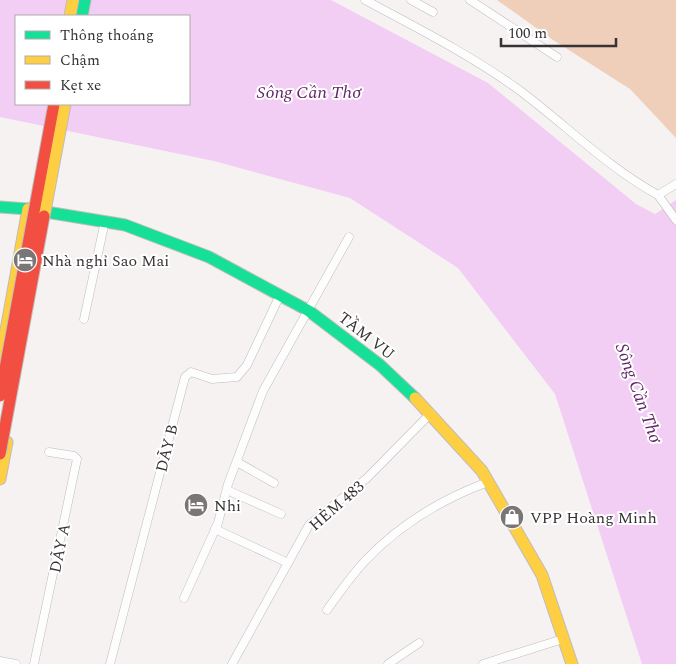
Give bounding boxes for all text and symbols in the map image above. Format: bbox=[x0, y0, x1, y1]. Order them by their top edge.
legend bbox=[15, 15, 190, 105]
scale bar bbox=[501, 15, 616, 47]
text: 100 m bbox=[508, 22, 547, 45]
text: Thông thoáng bbox=[60, 24, 154, 47]
text: Chậm bbox=[60, 49, 100, 72]
text: Kẹt xe bbox=[60, 74, 101, 97]
water label: Sông Cần Thơ bbox=[257, 79, 362, 106]
hotel icon: Nhà nghỉ Sao Mai bbox=[12, 247, 38, 273]
place label: Nhà nghỉ Sao Mai bbox=[42, 249, 169, 273]
street label: TẦM VU bbox=[333, 306, 400, 366]
water label: Sông Cần Thơ bbox=[608, 340, 669, 448]
street label: DÃY B bbox=[149, 422, 184, 475]
street label: HẺM 483 bbox=[304, 475, 370, 537]
hotel icon: Nhi bbox=[183, 492, 209, 518]
place label: Nhi bbox=[214, 494, 241, 518]
shop icon: VPP Hoàng Minh bbox=[499, 504, 525, 530]
place label: VPP Hoàng Minh bbox=[530, 506, 657, 530]
street label: DÃY A bbox=[43, 521, 77, 575]

